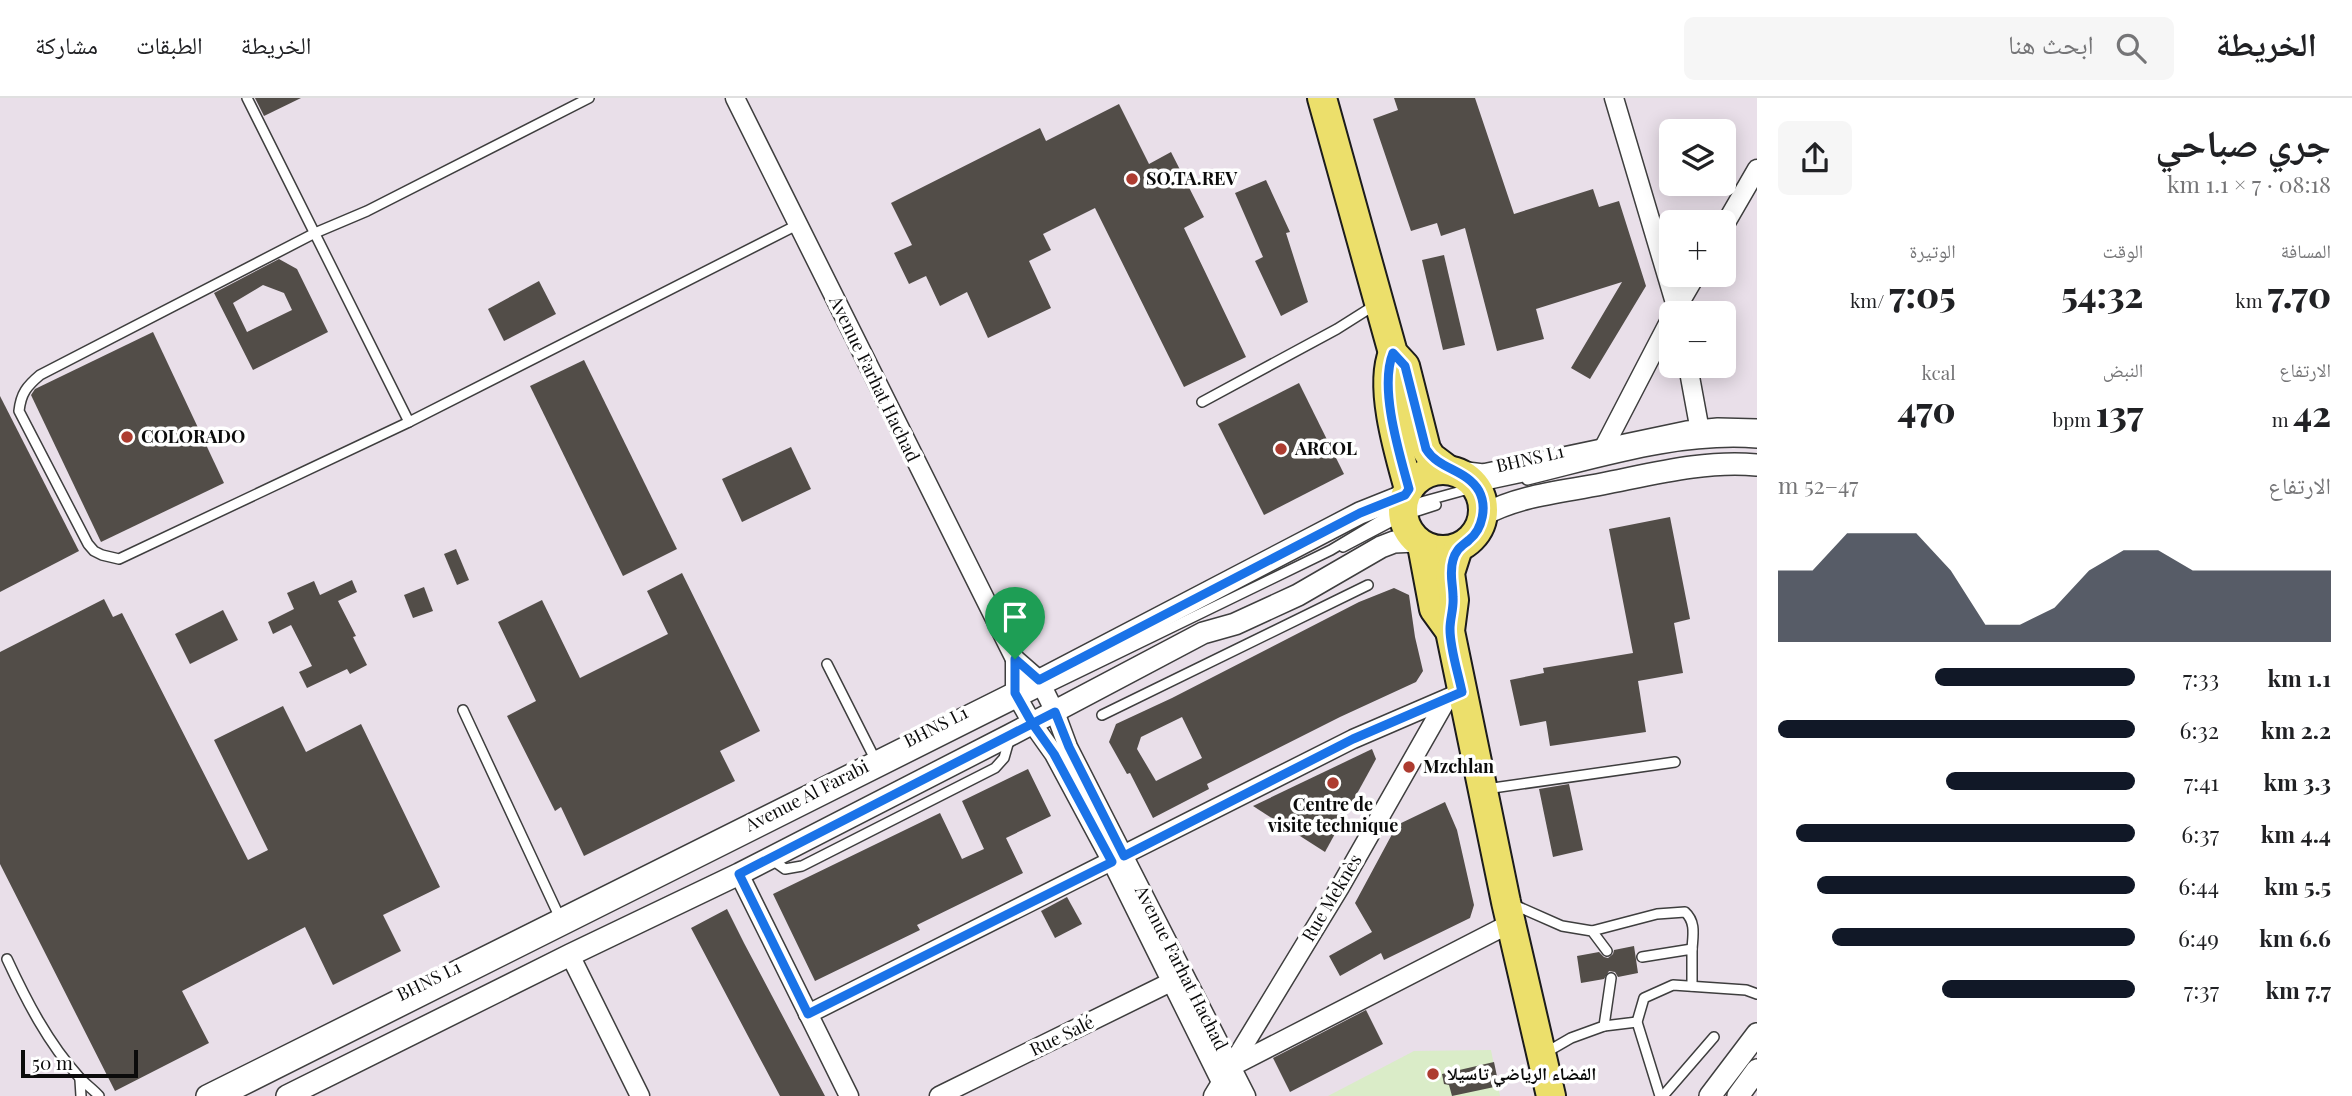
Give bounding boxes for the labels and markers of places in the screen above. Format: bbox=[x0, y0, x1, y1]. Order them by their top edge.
place label: SO.TA.REV bbox=[1146, 166, 1238, 190]
marker: SO.TA.REV bbox=[1124, 171, 1140, 187]
place label: COLORADO bbox=[141, 424, 245, 448]
marker: COLORADO bbox=[119, 429, 135, 445]
place label: ARCOL bbox=[1294, 436, 1357, 460]
marker: ARCOL bbox=[1273, 441, 1289, 457]
pin bbox=[985, 587, 1045, 659]
place label: Mzchlan bbox=[1423, 754, 1494, 778]
marker: Mzchlan bbox=[1401, 759, 1417, 775]
marker: Centre de visite technique bbox=[1325, 775, 1341, 791]
place label: Centre de visite technique bbox=[1267, 792, 1398, 837]
place label: الفضاء الرياضي تاسيلا bbox=[1447, 1061, 1596, 1088]
marker: الفضاء الرياضي تاسيلا bbox=[1425, 1066, 1441, 1082]

